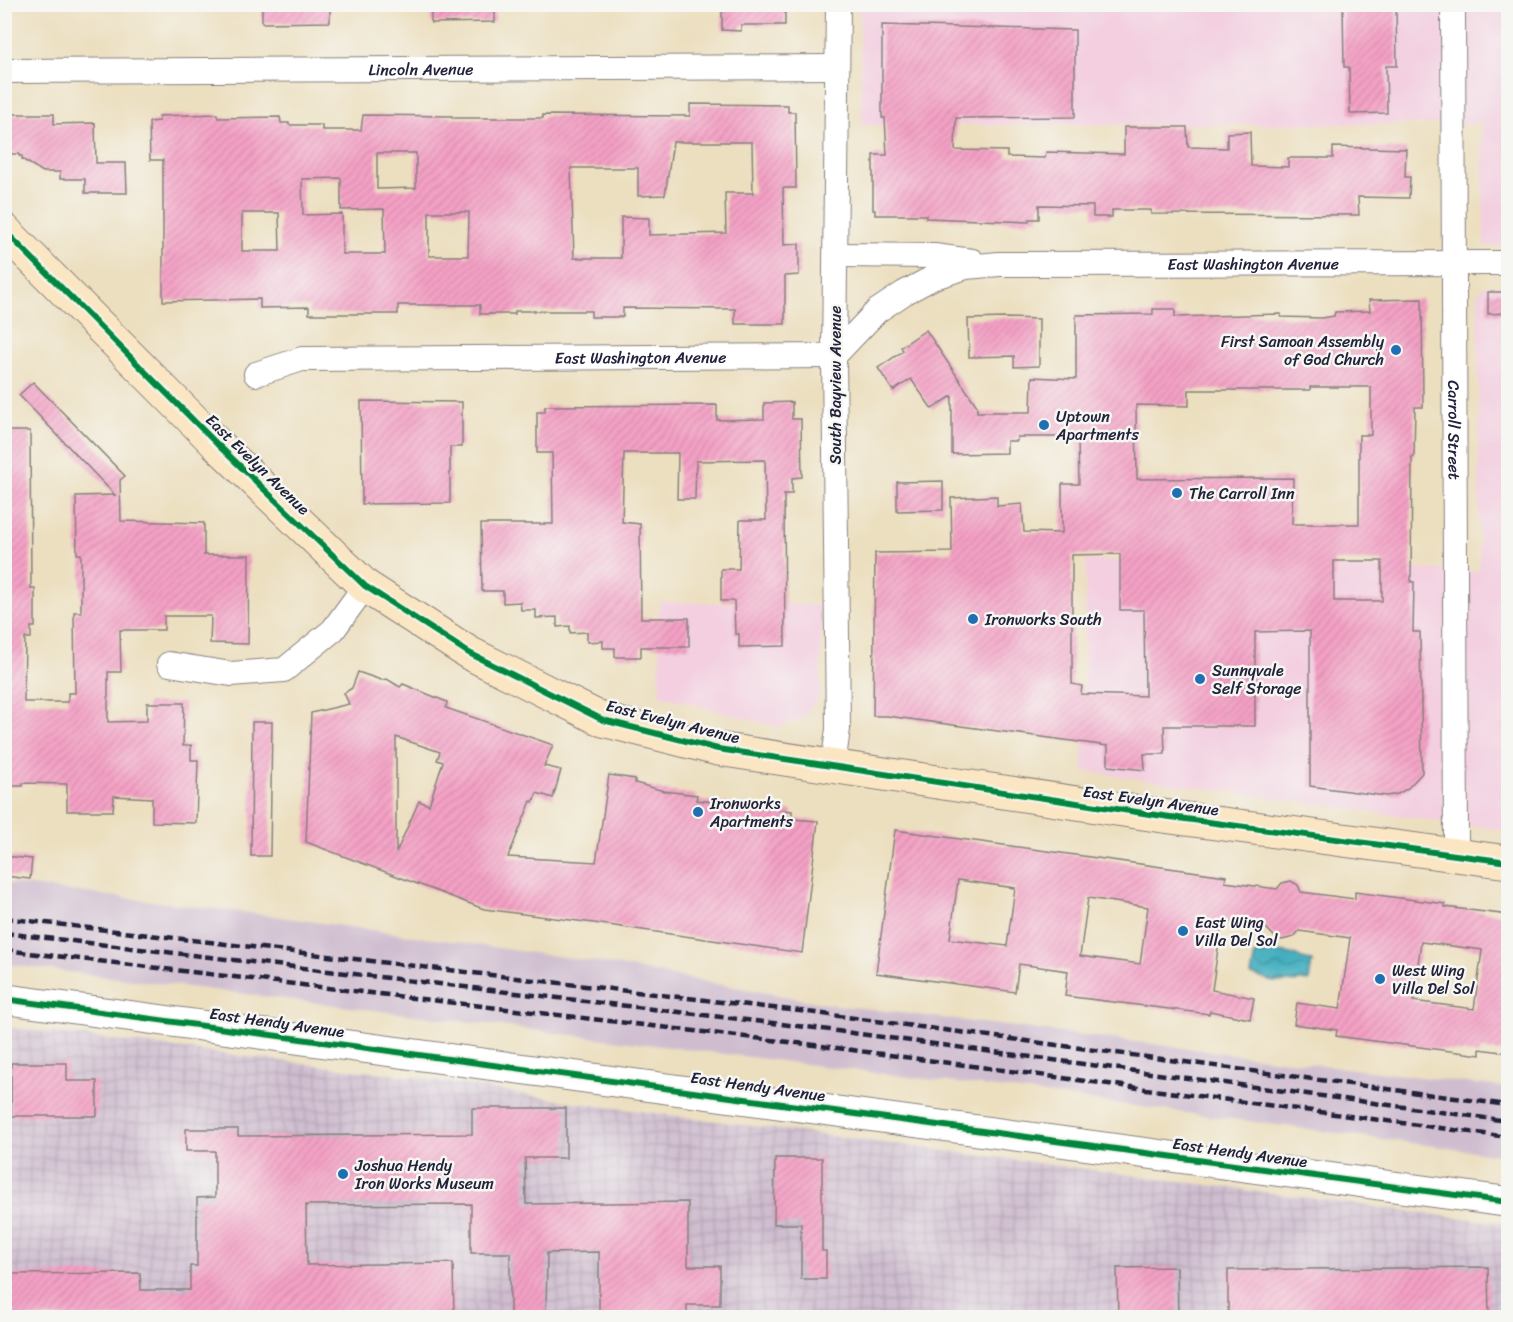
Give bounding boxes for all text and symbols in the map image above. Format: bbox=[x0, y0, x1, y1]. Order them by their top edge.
street label: Lincoln Avenue bbox=[368, 55, 474, 84]
street label: East Washington Avenue bbox=[1167, 249, 1339, 279]
street label: South Bayview Avenue bbox=[821, 305, 850, 465]
place label: First Samoan Assembly of God Church bbox=[1221, 327, 1385, 374]
street label: East Washington Avenue bbox=[555, 343, 726, 373]
marker: First Samoan Assembly of God Church bbox=[1389, 343, 1403, 357]
street label: Carroll Street bbox=[1439, 380, 1469, 480]
place label: Uptown Apartments bbox=[1055, 402, 1140, 449]
street label: East Evelyn Avenue bbox=[198, 406, 317, 522]
marker: Uptown Apartments bbox=[1037, 418, 1051, 432]
place label: The Carroll Inn bbox=[1189, 479, 1295, 508]
marker: The Carroll Inn bbox=[1170, 486, 1184, 500]
place label: Ironworks South bbox=[984, 605, 1102, 634]
marker: Ironworks South bbox=[966, 612, 980, 626]
place label: Sunnyvale Self Storage bbox=[1212, 656, 1301, 703]
marker: Sunnyvale Self Storage bbox=[1193, 672, 1207, 686]
street label: East Evelyn Avenue bbox=[603, 691, 743, 752]
street label: East Evelyn Avenue bbox=[1081, 777, 1221, 824]
place label: Ironworks Apartments bbox=[709, 789, 794, 836]
marker: Ironworks Apartments bbox=[691, 805, 705, 819]
place label: East Wing Villa Del Sol bbox=[1195, 908, 1278, 955]
marker: East Wing Villa Del Sol bbox=[1176, 924, 1190, 938]
place label: West Wing Villa Del Sol bbox=[1392, 956, 1475, 1003]
marker: West Wing Villa Del Sol bbox=[1373, 972, 1387, 986]
street label: East Hendy Avenue bbox=[208, 999, 346, 1046]
street label: East Hendy Avenue bbox=[689, 1063, 827, 1110]
street label: East Hendy Avenue bbox=[1171, 1129, 1309, 1176]
place label: Joshua Hendy Iron Works Museum bbox=[354, 1151, 494, 1198]
marker: Joshua Hendy Iron Works Museum bbox=[336, 1167, 350, 1181]

